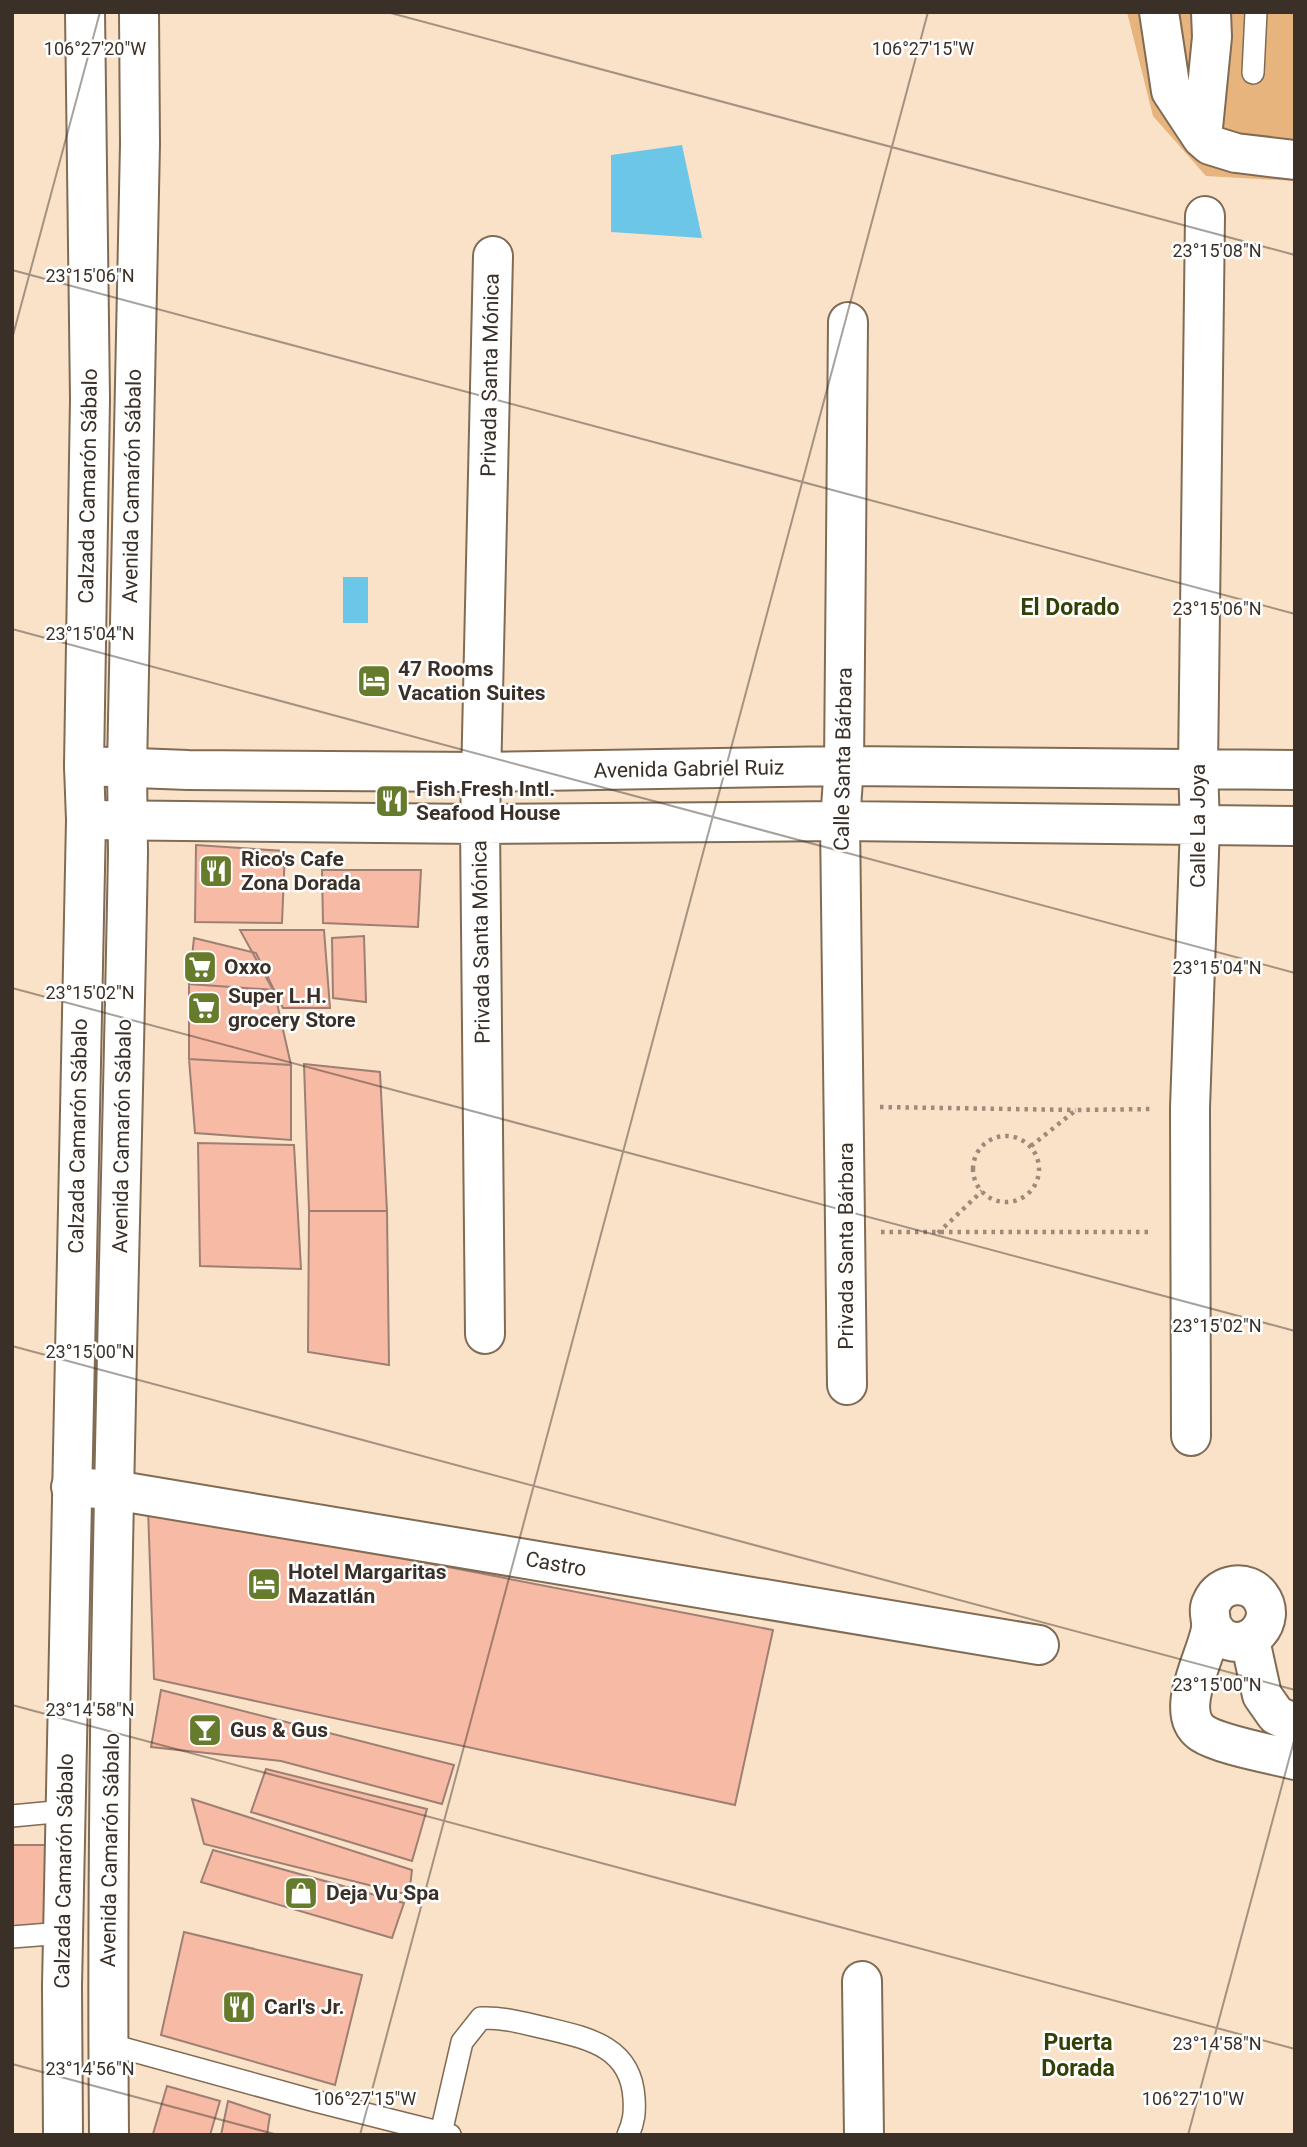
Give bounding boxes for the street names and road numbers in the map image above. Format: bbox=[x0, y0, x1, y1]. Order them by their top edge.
street label: Privada Santa Mónica bbox=[476, 273, 504, 477]
street label: Calzada Camarón Sábalo bbox=[74, 368, 102, 604]
street label: Avenida Camarón Sábalo bbox=[118, 369, 146, 603]
street label: Calle Santa Bárbara bbox=[829, 667, 857, 851]
street label: Avenida Gabriel Ruiz bbox=[593, 755, 785, 783]
street label: Calle La Joya bbox=[1186, 764, 1210, 888]
street label: Privada Santa Mónica bbox=[467, 840, 495, 1044]
street label: Calzada Camarón Sábalo bbox=[64, 1018, 92, 1254]
street label: Avenida Camarón Sábalo bbox=[108, 1019, 136, 1253]
street label: Privada Santa Bárbara bbox=[834, 1142, 858, 1350]
street label: Castro bbox=[524, 1547, 588, 1581]
street label: Avenida Camarón Sábalo bbox=[96, 1733, 124, 1967]
street label: Calzada Camarón Sábalo bbox=[50, 1753, 78, 1989]

